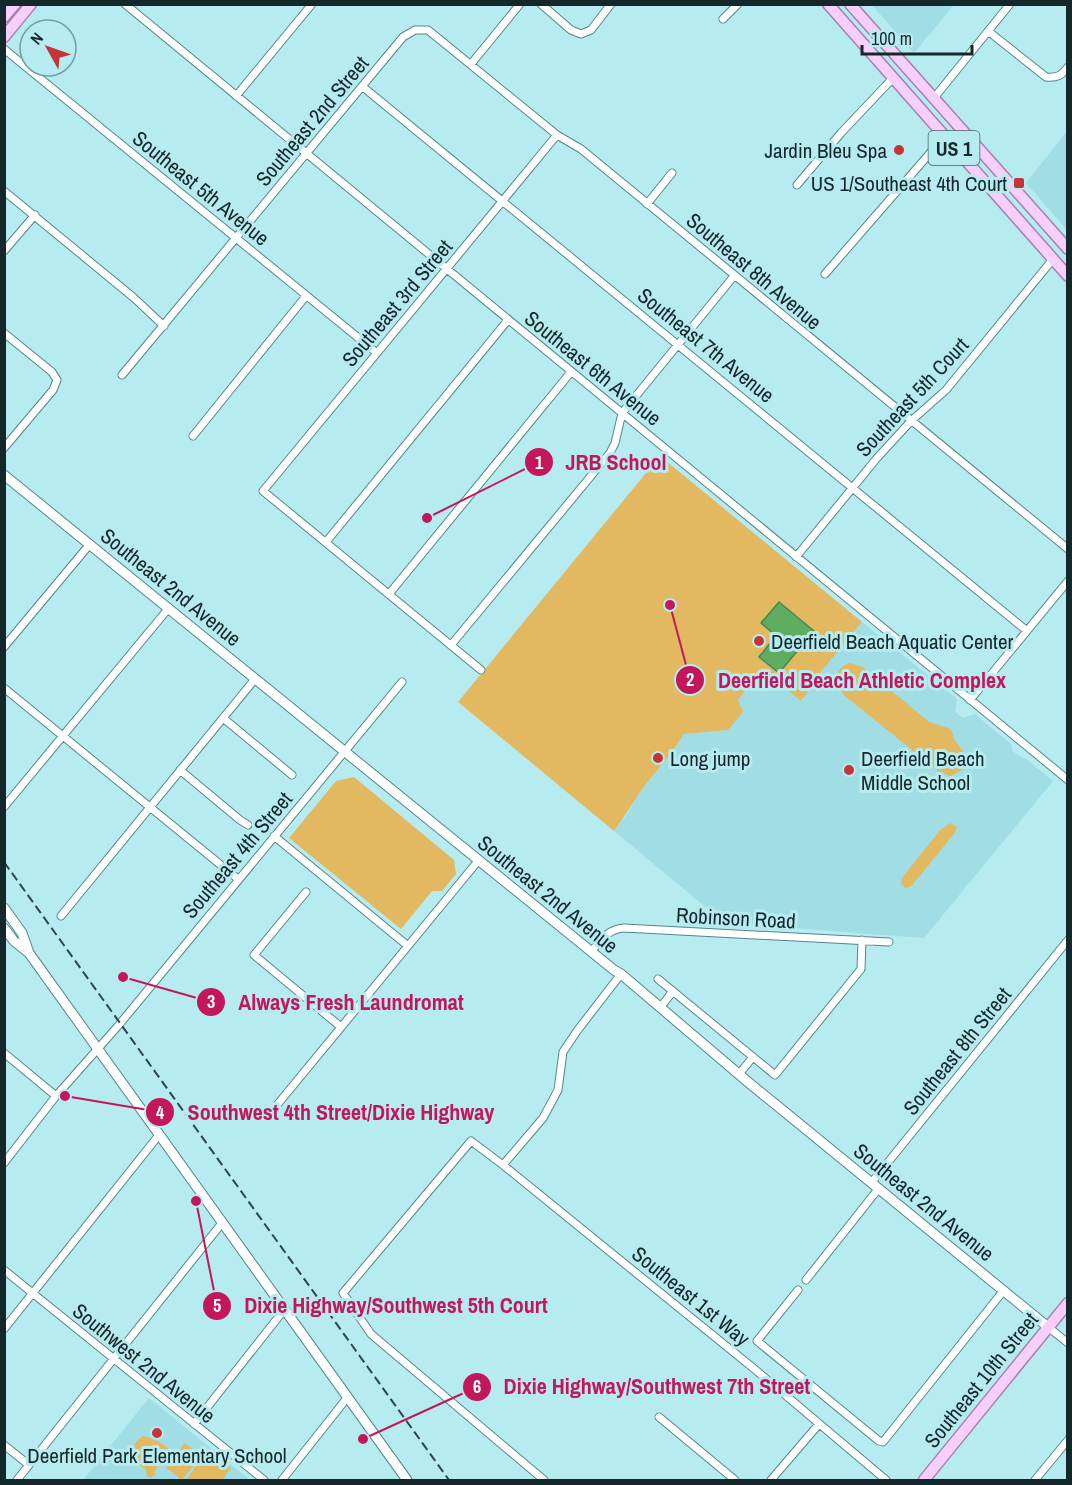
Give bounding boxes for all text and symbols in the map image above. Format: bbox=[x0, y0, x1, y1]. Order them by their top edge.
north arrow bbox=[18, 18, 78, 78]
scale bar bbox=[862, 18, 972, 56]
text: 100 m bbox=[871, 26, 912, 51]
text: N bbox=[25, 28, 48, 49]
street label: Southeast 2nd Street bbox=[249, 50, 375, 192]
street label: Southeast 5th Avenue bbox=[127, 124, 275, 252]
road number: US 1 bbox=[928, 131, 980, 165]
place label: Jardin Bleu Spa bbox=[764, 136, 887, 165]
marker: Jardin Bleu Spa bbox=[892, 143, 906, 157]
place label: US 1/Southeast 4th Court bbox=[811, 169, 1007, 198]
marker: US 1/Southeast 4th Court bbox=[1012, 176, 1026, 190]
street label: Southeast 8th Avenue bbox=[680, 206, 828, 336]
street label: Southeast 3rd Street bbox=[335, 233, 459, 373]
street label: Southeast 7th Avenue bbox=[632, 281, 780, 409]
street label: Southeast 6th Avenue bbox=[519, 304, 667, 432]
street label: Southeast 5th Court bbox=[849, 331, 975, 463]
callout: JRB School bbox=[524, 442, 679, 482]
text: JRB School bbox=[565, 447, 667, 477]
text: 1 bbox=[535, 450, 544, 475]
street label: Southeast 2nd Avenue bbox=[95, 521, 247, 653]
place label: Deerfield Beach Aquatic Center bbox=[771, 627, 1013, 656]
marker: Deerfield Beach Aquatic Center bbox=[752, 634, 766, 648]
callout: Deerfield Beach Athletic Complex bbox=[675, 660, 1018, 700]
text: Deerfield Beach Athletic Complex bbox=[718, 665, 1006, 695]
text: 2 bbox=[686, 667, 694, 692]
place label: Long jump bbox=[670, 744, 750, 773]
place label: Deerfield Beach Middle School bbox=[861, 744, 984, 797]
marker: Long jump bbox=[651, 751, 665, 765]
marker: Deerfield Beach Middle School bbox=[842, 763, 856, 777]
street label: Southeast 4th Street bbox=[175, 785, 299, 924]
street label: Southeast 2nd Avenue bbox=[472, 828, 624, 960]
street label: Robinson Road bbox=[675, 900, 797, 936]
street label: Southeast 8th Street bbox=[896, 981, 1018, 1121]
callout: Always Fresh Laundromat bbox=[196, 982, 476, 1022]
text: Always Fresh Laundromat bbox=[238, 987, 464, 1017]
text: 3 bbox=[207, 989, 215, 1014]
callout: Southwest 4th Street/Dixie Highway bbox=[145, 1092, 506, 1132]
text: Southwest 4th Street/Dixie Highway bbox=[188, 1097, 494, 1127]
text: 4 bbox=[156, 1100, 165, 1125]
street label: Southeast 2nd Avenue bbox=[848, 1136, 1000, 1268]
street label: Southeast 1st Way bbox=[626, 1239, 756, 1353]
callout: Dixie Highway/Southwest 5th Court bbox=[202, 1286, 560, 1326]
text: Dixie Highway/Southwest 5th Court bbox=[244, 1290, 548, 1320]
text: 5 bbox=[213, 1293, 221, 1318]
street label: Southwest 2nd Avenue bbox=[67, 1296, 221, 1430]
street label: Southeast 10th Street bbox=[917, 1306, 1045, 1454]
callout: Dixie Highway/Southwest 7th Street bbox=[462, 1367, 823, 1407]
text: Dixie Highway/Southwest 7th Street bbox=[504, 1371, 810, 1401]
text: 6 bbox=[473, 1374, 481, 1399]
marker: Deerfield Park Elementary School bbox=[150, 1426, 164, 1440]
place label: Deerfield Park Elementary School bbox=[27, 1441, 287, 1470]

